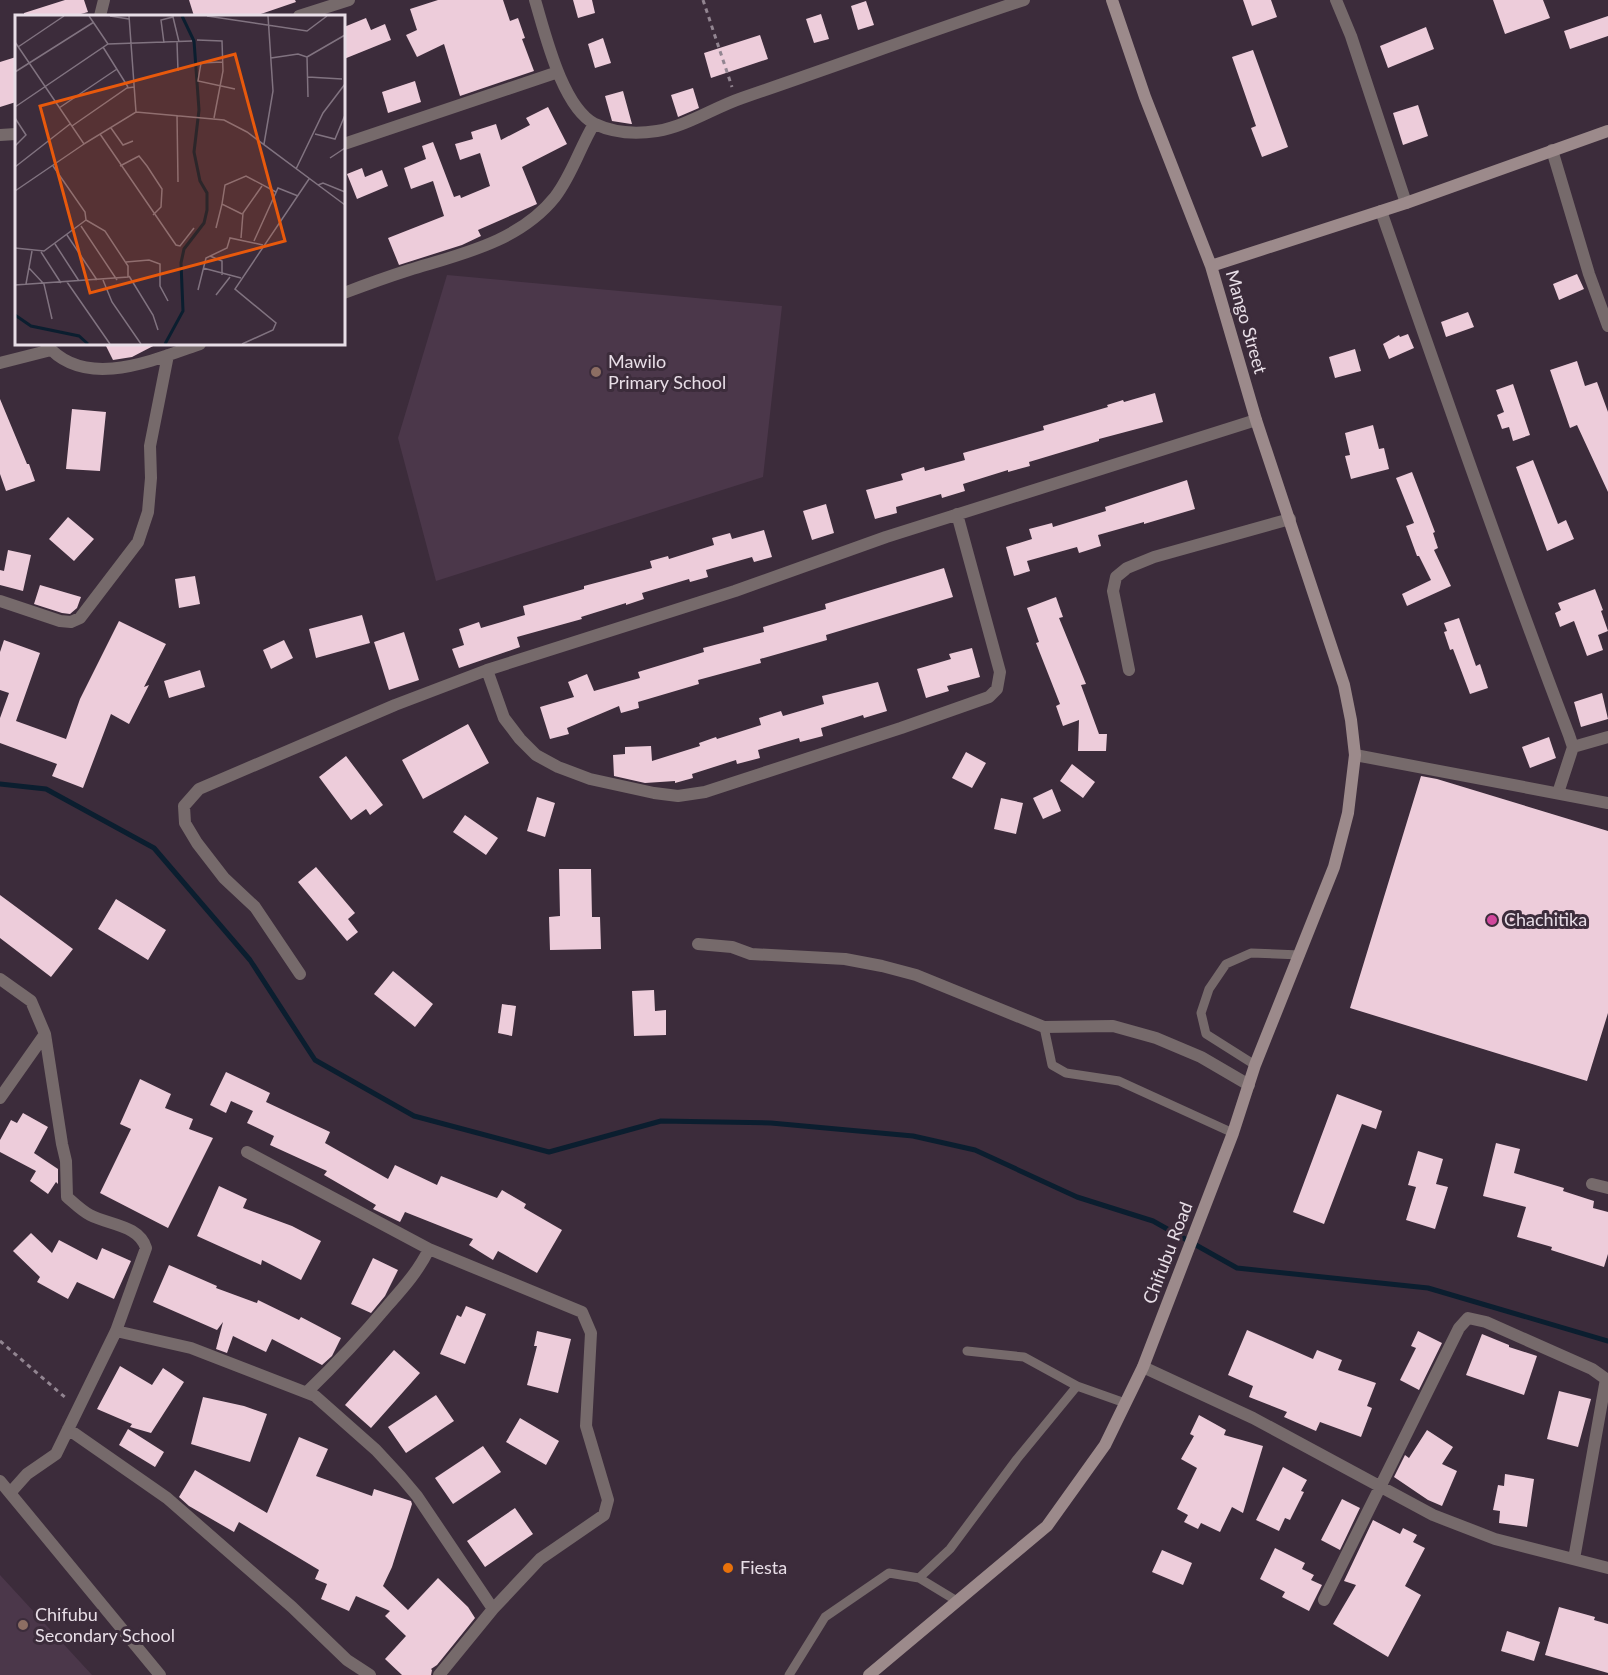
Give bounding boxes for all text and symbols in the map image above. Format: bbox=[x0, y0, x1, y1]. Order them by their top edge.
inset map bbox=[15, 15, 345, 345]
street label: Mango Street bbox=[1222, 267, 1272, 377]
place label: Mawilo Primary School bbox=[608, 350, 726, 393]
marker: Mawilo Primary School bbox=[589, 365, 603, 379]
place label: Chachitika bbox=[1504, 908, 1587, 930]
marker: Chachitika bbox=[1485, 913, 1499, 927]
street label: Chifubu Road bbox=[1138, 1199, 1197, 1307]
place label: Fiesta bbox=[740, 1556, 787, 1578]
marker: Fiesta bbox=[721, 1561, 735, 1575]
place label: Chifubu Secondary School bbox=[35, 1603, 175, 1646]
marker: Chifubu Secondary School bbox=[16, 1618, 30, 1632]

